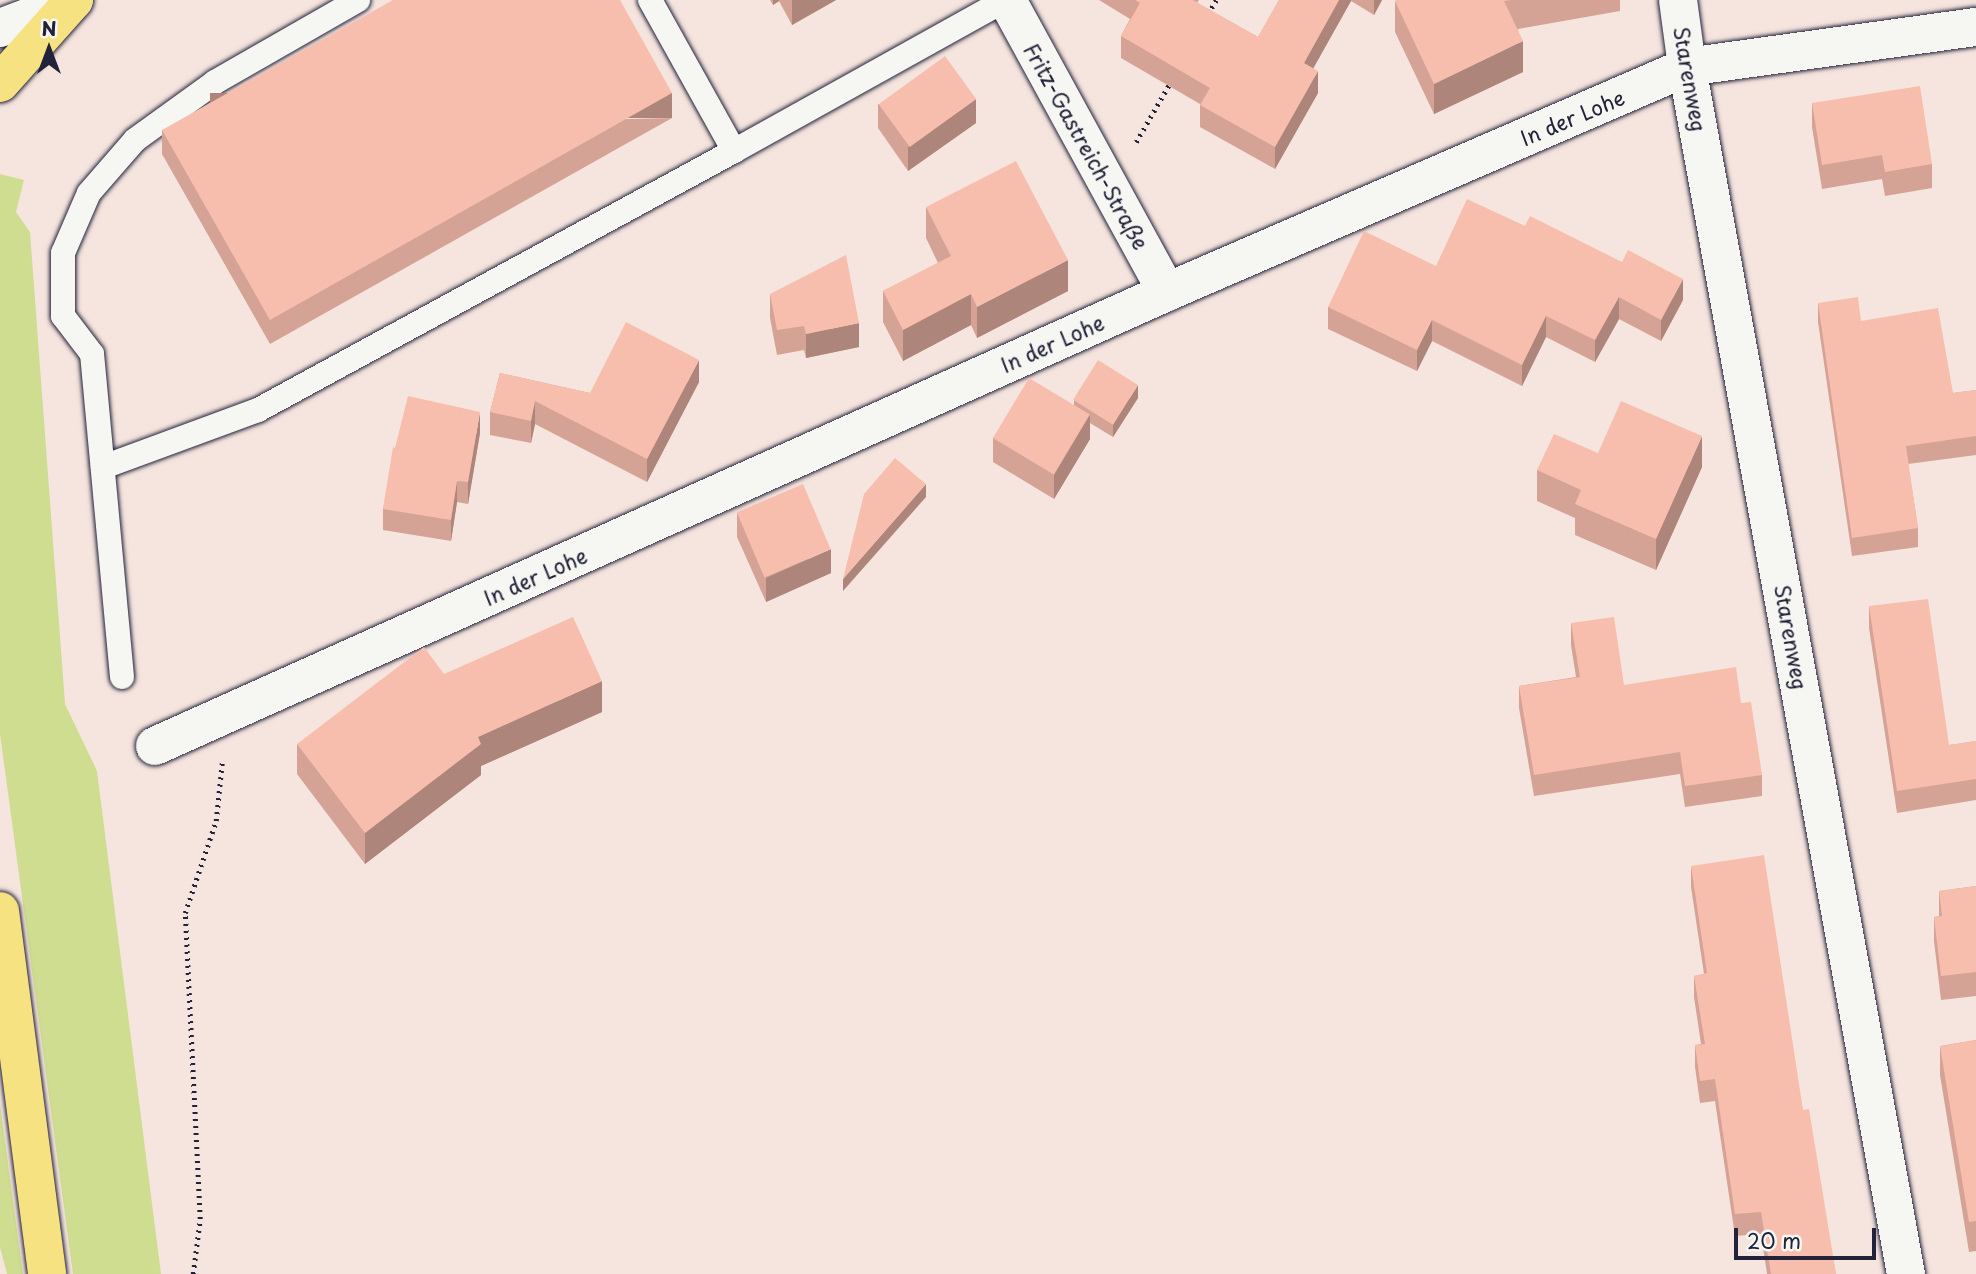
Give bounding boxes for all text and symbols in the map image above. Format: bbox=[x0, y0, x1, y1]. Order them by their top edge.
north arrow bbox=[14, 14, 84, 84]
text: N bbox=[41, 14, 57, 42]
street label: Starenweg bbox=[1669, 24, 1713, 134]
street label: Fritz-Gastreich-Straße bbox=[1020, 38, 1154, 254]
street label: In der Lohe bbox=[1516, 84, 1628, 150]
street label: In der Lohe bbox=[996, 309, 1108, 377]
street label: In der Lohe bbox=[479, 542, 591, 610]
street label: Starenweg bbox=[1770, 582, 1814, 692]
scale bar bbox=[1738, 1214, 1880, 1258]
text: 20 m bbox=[1747, 1224, 1801, 1256]

